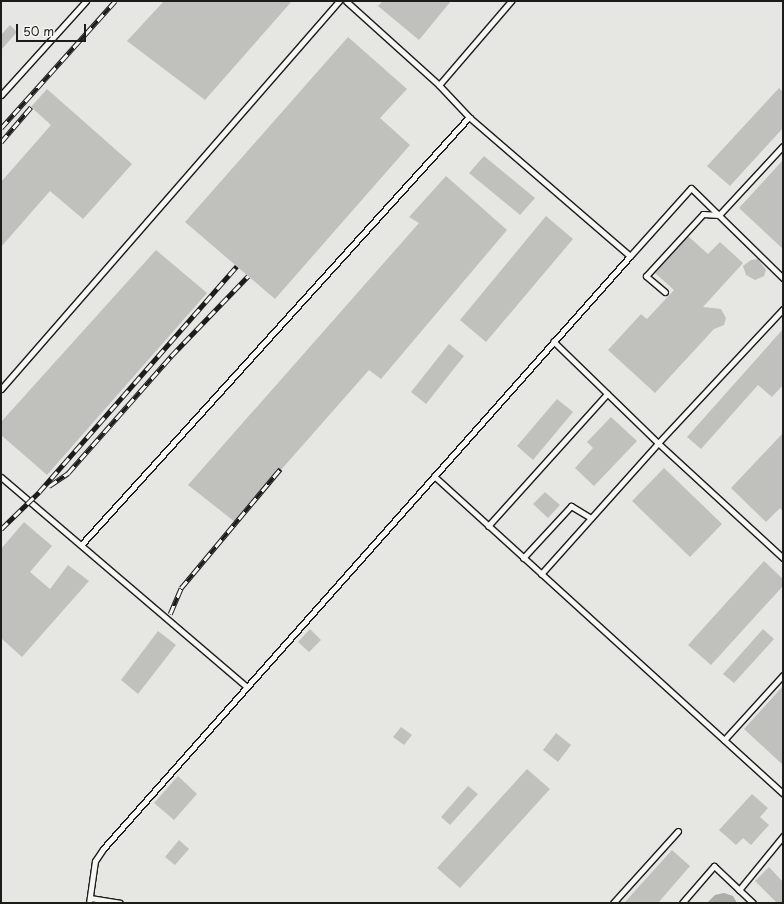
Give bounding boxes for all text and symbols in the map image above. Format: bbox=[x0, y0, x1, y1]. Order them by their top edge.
scale bar bbox=[18, 16, 88, 42]
text: 50 m bbox=[23, 22, 54, 40]

